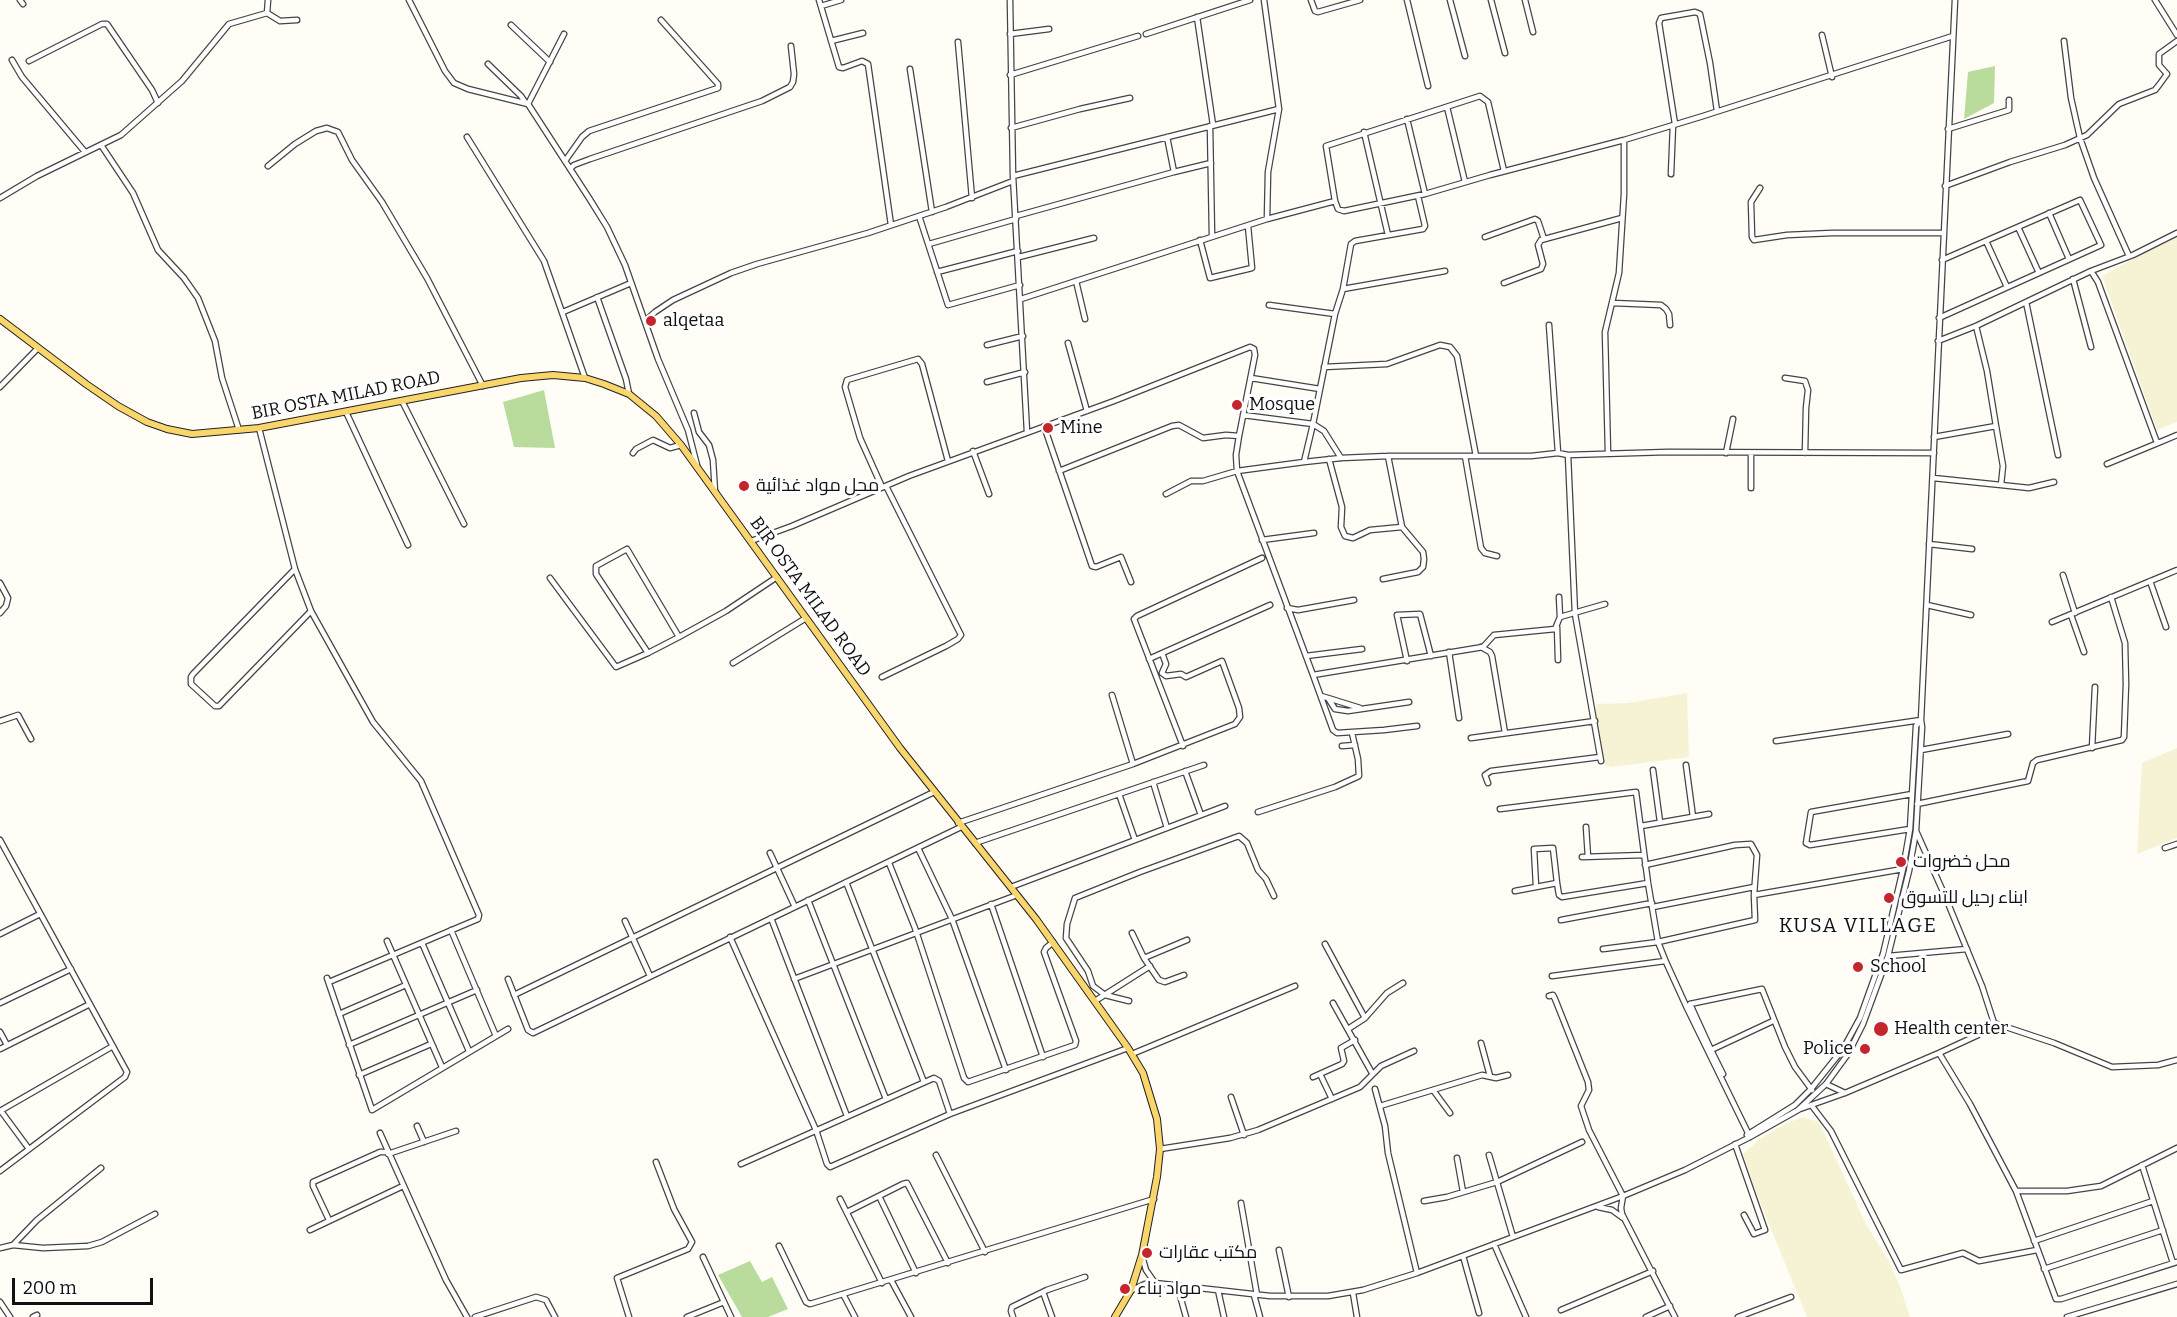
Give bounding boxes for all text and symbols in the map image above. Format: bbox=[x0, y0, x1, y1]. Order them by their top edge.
place label: alqetaa bbox=[663, 310, 724, 332]
marker: alqetaa bbox=[644, 314, 658, 328]
street label: BIR OSTA MILAD ROAD bbox=[250, 367, 442, 425]
place label: Mosque bbox=[1249, 394, 1315, 416]
marker: Mosque bbox=[1230, 398, 1244, 412]
place label: Mine bbox=[1060, 417, 1103, 439]
marker: Mine bbox=[1041, 421, 1055, 435]
place label: محل مواد غذائية bbox=[756, 475, 879, 497]
marker: محل مواد غذائية bbox=[737, 479, 751, 493]
street label: BIR OSTA MILAD ROAD bbox=[745, 513, 875, 681]
place label: محل خضروات bbox=[1913, 851, 2011, 873]
marker: محل خضروات bbox=[1894, 855, 1908, 869]
place label: ابناء رحيل للتسوق bbox=[1901, 887, 2028, 909]
marker: ابناء رحيل للتسوق bbox=[1882, 891, 1896, 905]
district label: KUSA VILLAGE bbox=[1779, 914, 1937, 938]
place label: School bbox=[1870, 956, 1927, 978]
marker: School bbox=[1851, 960, 1865, 974]
place label: Health center bbox=[1894, 1018, 2008, 1040]
marker: Health center bbox=[1872, 1020, 1890, 1038]
place label: Police bbox=[1803, 1038, 1853, 1060]
marker: Police bbox=[1858, 1042, 1872, 1056]
place label: مكتب عقارات bbox=[1159, 1242, 1257, 1264]
marker: مكتب عقارات bbox=[1140, 1246, 1154, 1260]
scale bar bbox=[15, 1266, 156, 1304]
text: 200 m bbox=[23, 1277, 77, 1299]
place label: مواد بناء bbox=[1137, 1278, 1201, 1300]
marker: مواد بناء bbox=[1118, 1282, 1132, 1296]

